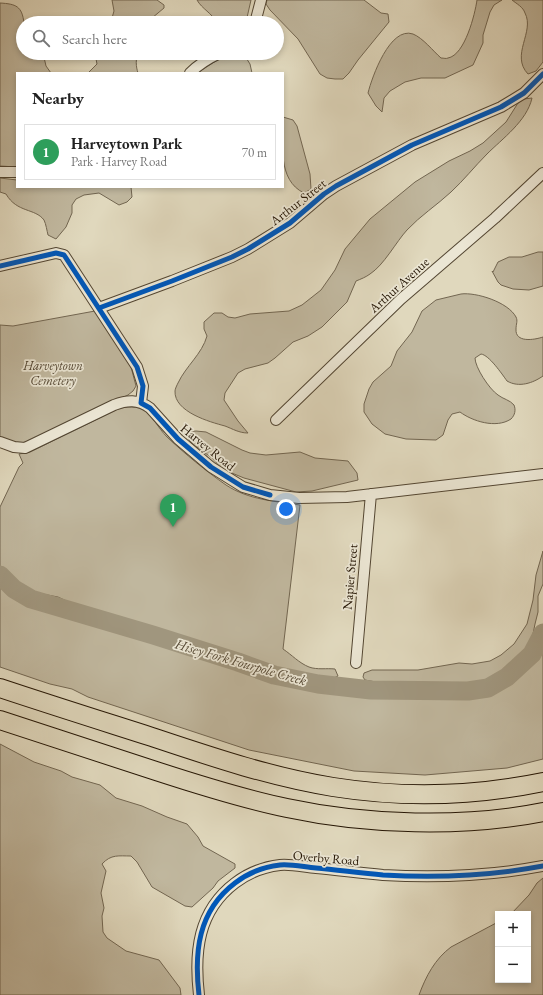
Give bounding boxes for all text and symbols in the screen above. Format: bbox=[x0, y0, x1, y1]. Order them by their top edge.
search box bbox=[16, 16, 284, 60]
icon: search bbox=[30, 27, 52, 49]
text: Search here bbox=[62, 29, 127, 48]
text: Nearby bbox=[32, 87, 84, 109]
text: Harveytown Park bbox=[71, 134, 182, 153]
text: 1 bbox=[43, 144, 49, 161]
text: 70 m bbox=[242, 144, 267, 161]
text: Park · Harvey Road bbox=[71, 153, 167, 170]
street label: Arthur Street bbox=[266, 175, 329, 230]
street label: Arthur Avenue bbox=[365, 254, 433, 317]
park label: Harveytown Cemetery bbox=[22, 357, 83, 389]
street label: Harvey Road bbox=[177, 420, 239, 475]
pin: 1 bbox=[160, 494, 186, 527]
your location bbox=[276, 499, 296, 519]
street label: Napier Street bbox=[339, 543, 361, 611]
water label: Hisey Fork Fourpole Creek bbox=[172, 634, 309, 690]
street label: Overby Road bbox=[292, 847, 360, 869]
map controls bbox=[495, 911, 531, 983]
button: + bbox=[495, 911, 531, 947]
button: − bbox=[495, 947, 531, 983]

